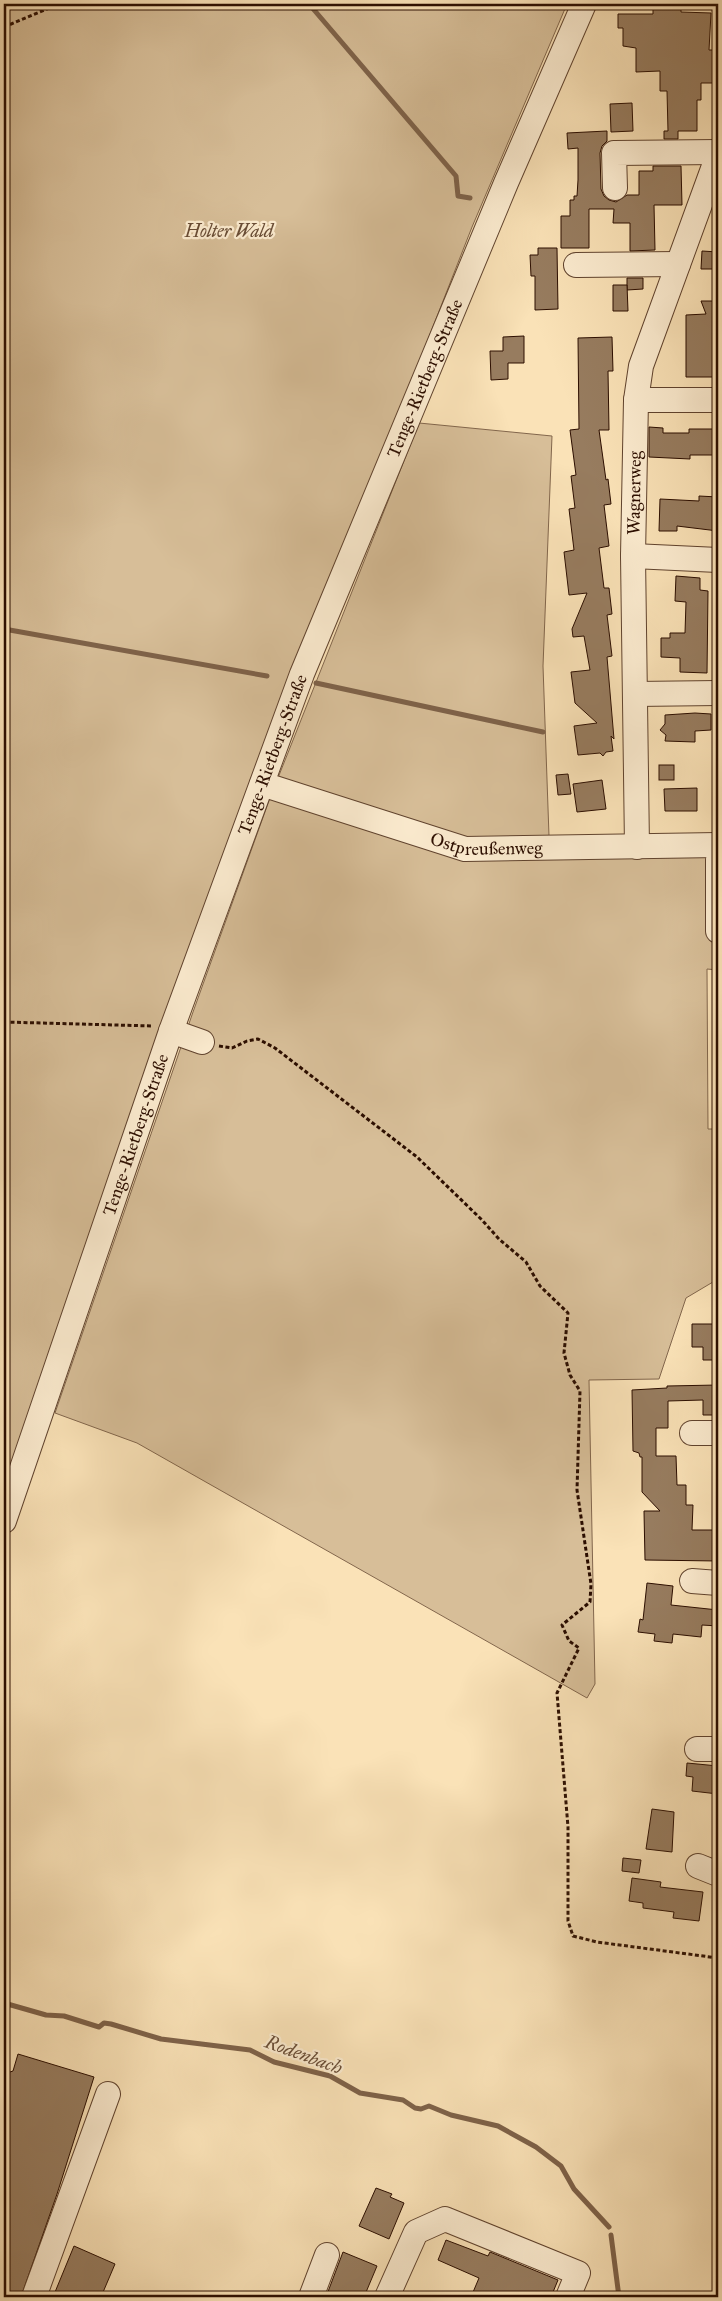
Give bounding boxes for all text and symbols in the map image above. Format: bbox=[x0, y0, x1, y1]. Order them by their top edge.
park label: Holter Wald bbox=[183, 220, 275, 242]
street label: Tenge-Rietberg-Straße bbox=[382, 296, 467, 461]
street label: Wagnerweg bbox=[622, 450, 647, 535]
street label: Tenge-Rietberg-Straße bbox=[233, 671, 312, 838]
street label: Ostpreußenweg bbox=[428, 828, 543, 860]
street label: Tenge-Rietberg-Straße bbox=[98, 1051, 173, 1219]
water label: Rodenbach bbox=[261, 2030, 346, 2079]

